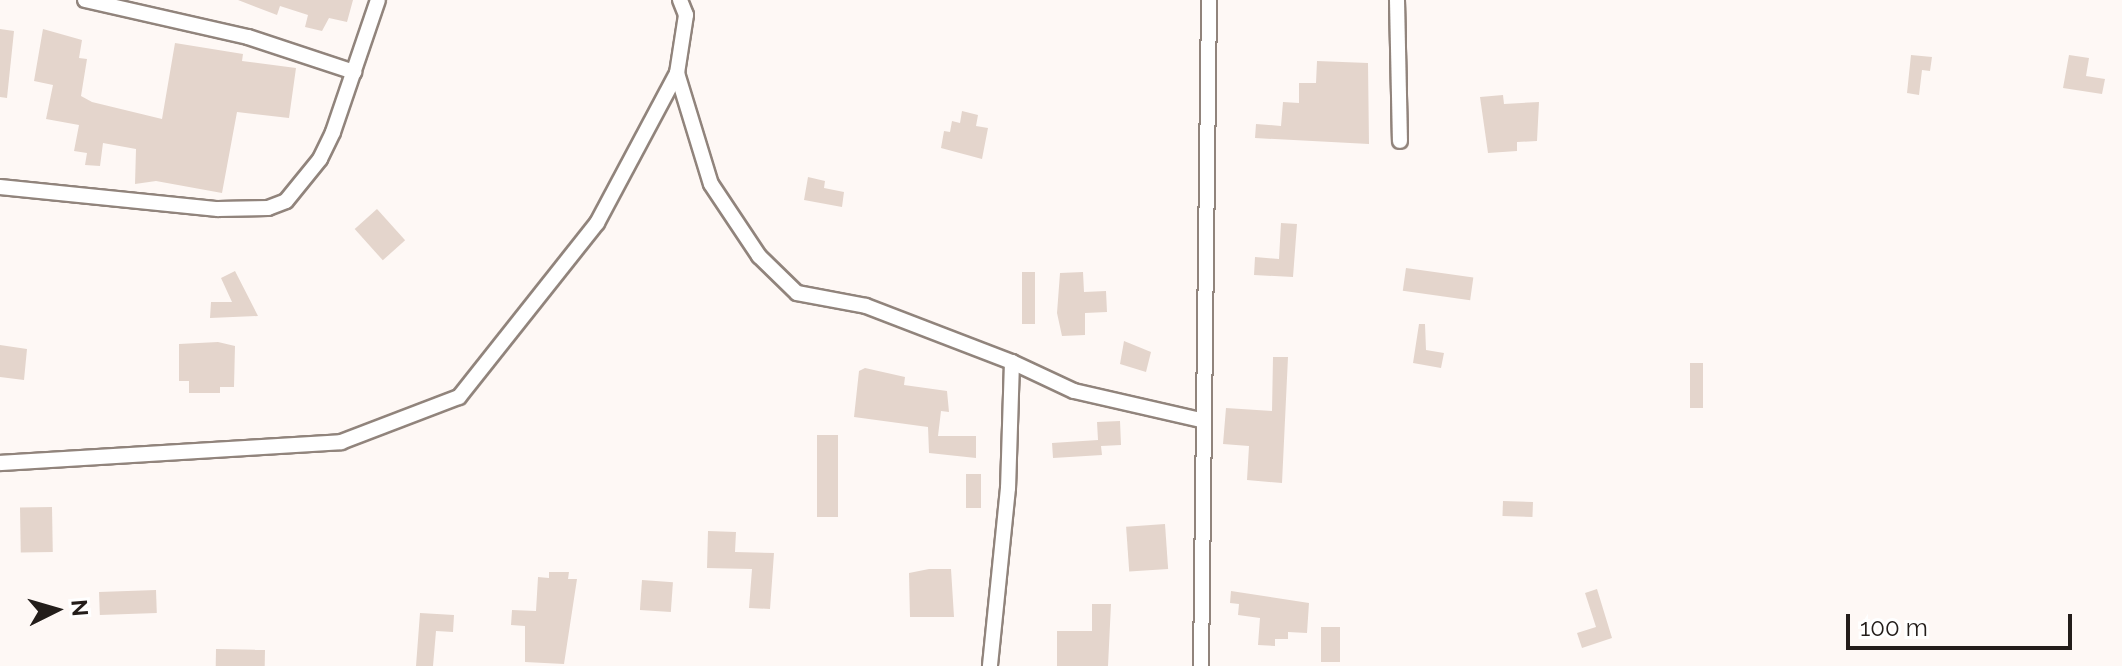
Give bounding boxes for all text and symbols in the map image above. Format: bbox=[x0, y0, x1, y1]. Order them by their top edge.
north arrow bbox=[16, 570, 96, 650]
text: N bbox=[66, 598, 94, 617]
scale bar bbox=[1850, 598, 2076, 648]
text: 100 m bbox=[1860, 613, 1928, 642]

